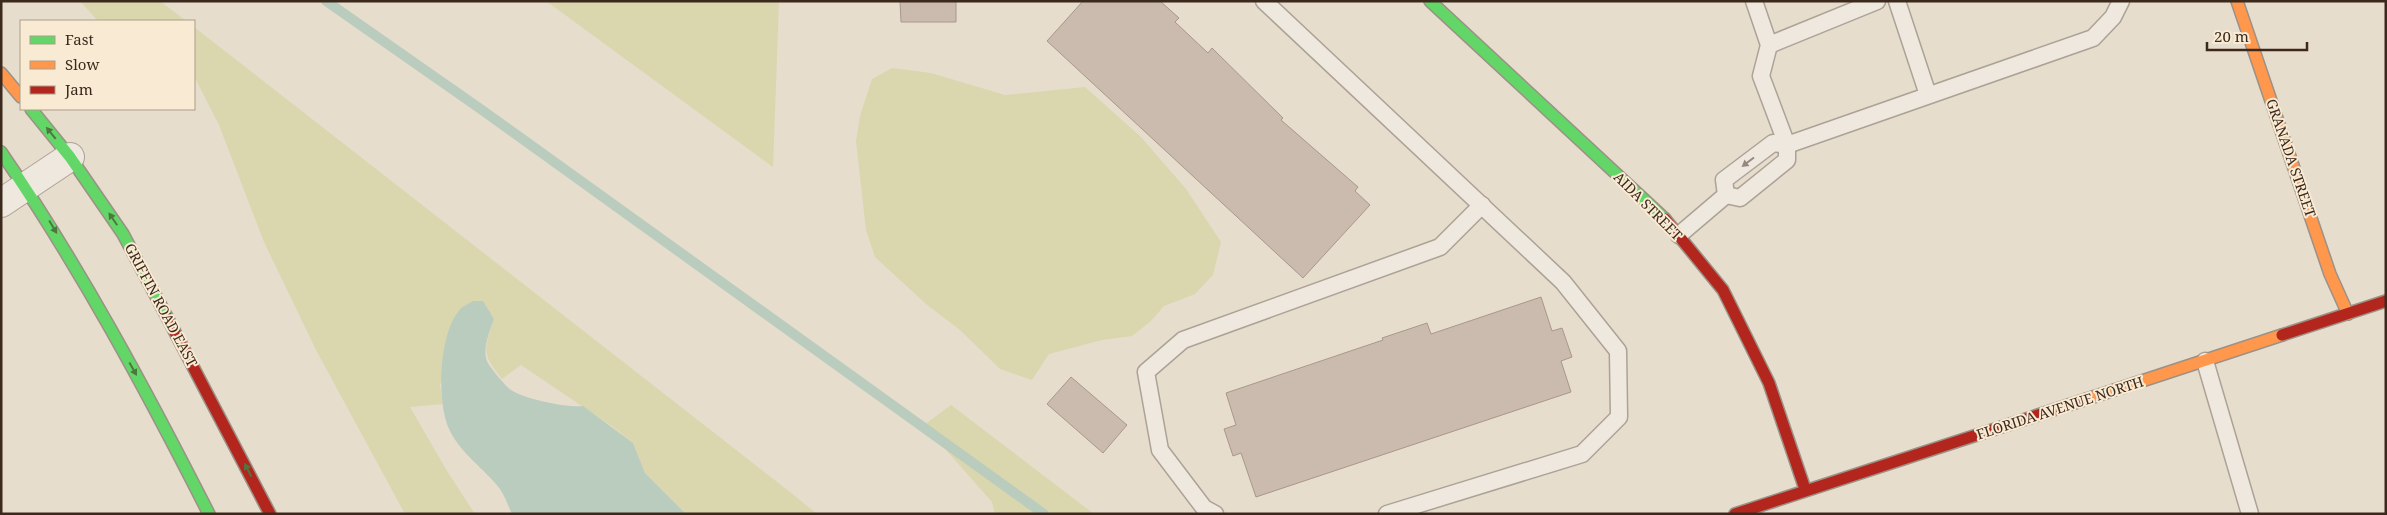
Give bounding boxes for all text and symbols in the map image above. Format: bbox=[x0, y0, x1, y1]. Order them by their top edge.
legend bbox=[20, 20, 195, 110]
scale bar bbox=[2207, 20, 2307, 52]
text: 20 m bbox=[2214, 26, 2249, 46]
text: Fast bbox=[65, 29, 94, 49]
text: Slow bbox=[65, 54, 99, 74]
text: Jam bbox=[64, 79, 93, 99]
street label: GRANADA STREET bbox=[2262, 96, 2321, 220]
one-way arrow bbox=[45, 126, 56, 139]
one-way arrow bbox=[1741, 157, 1755, 167]
street label: AIDA STREET bbox=[1610, 167, 1687, 244]
one-way arrow bbox=[108, 212, 118, 226]
one-way arrow bbox=[48, 221, 57, 234]
street label: GRIFFIN ROAD EAST bbox=[121, 240, 202, 370]
one-way arrow bbox=[128, 362, 137, 375]
street label: FLORIDA AVENUE NORTH bbox=[1974, 371, 2146, 444]
one-way arrow bbox=[244, 463, 252, 477]

